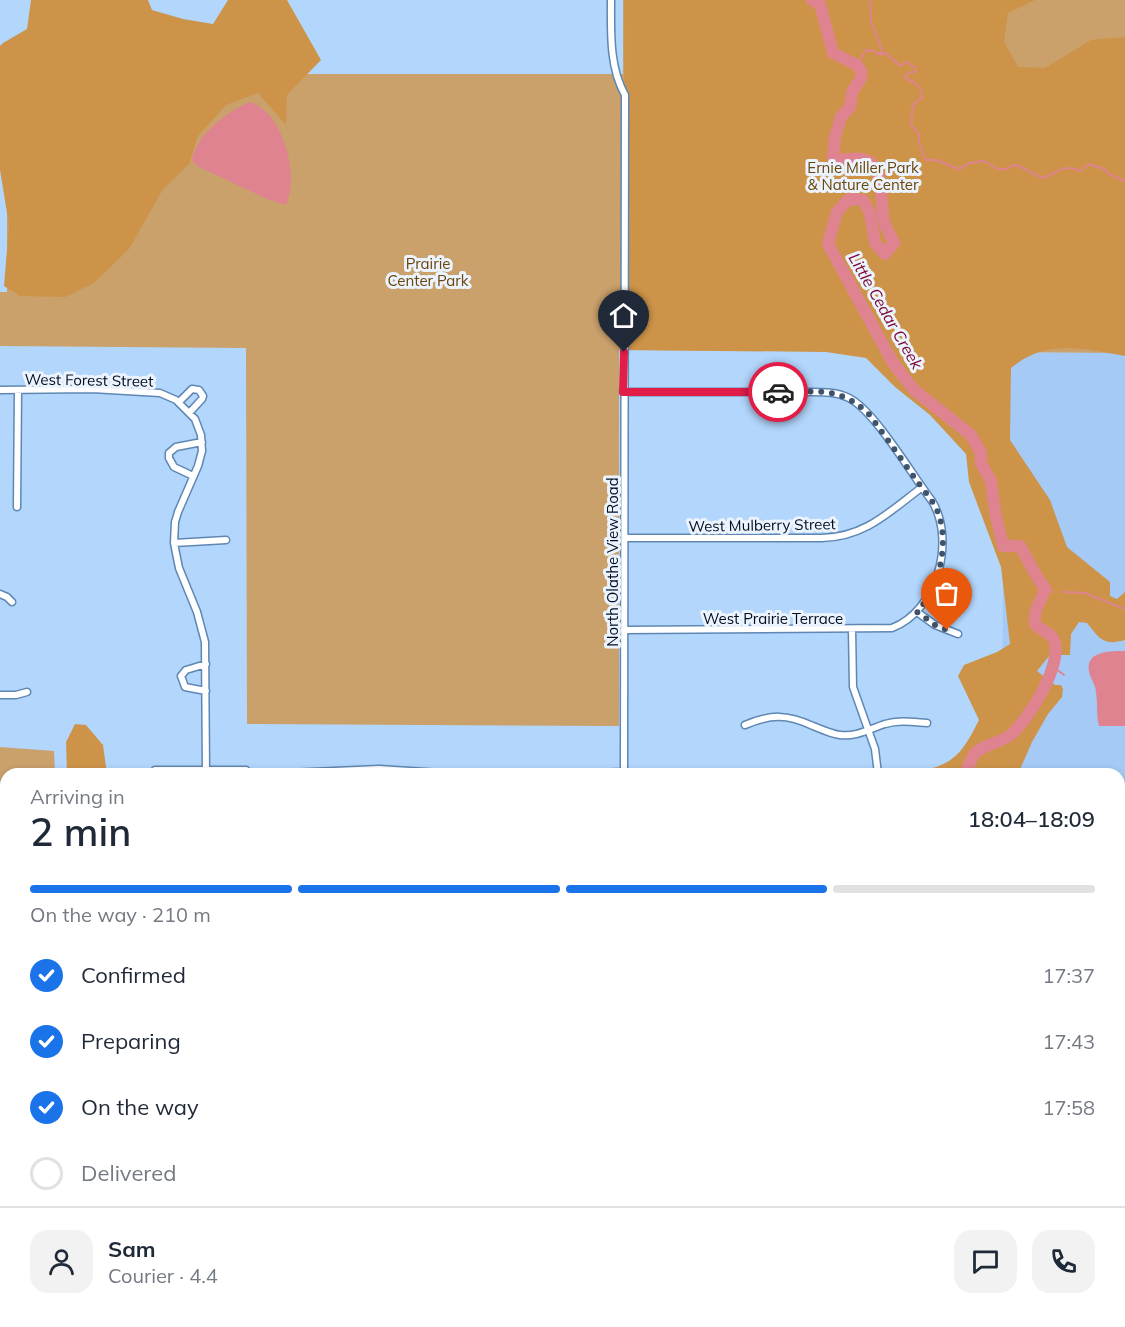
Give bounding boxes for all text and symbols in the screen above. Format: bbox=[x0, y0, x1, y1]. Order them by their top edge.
park label: Ernie Miller Park & Nature Center bbox=[807, 158, 919, 194]
water label: Little Cedar Creek bbox=[845, 249, 928, 373]
park label: Prairie Center Park bbox=[388, 254, 469, 290]
pin bbox=[598, 290, 649, 352]
icon: home bbox=[607, 299, 640, 332]
courier bbox=[748, 362, 808, 422]
street label: West Forest Street bbox=[24, 369, 154, 391]
icon: car bbox=[762, 376, 795, 409]
street label: North Olathe View Road bbox=[603, 477, 622, 647]
street label: West Mulberry Street bbox=[688, 514, 836, 536]
pin bbox=[921, 568, 972, 630]
icon: bag bbox=[930, 577, 963, 610]
street label: West Prairie Terrace bbox=[703, 609, 843, 628]
text: Arriving in bbox=[30, 784, 125, 809]
text: 18:04–18:09 bbox=[968, 805, 1095, 833]
text: 2 min bbox=[30, 807, 131, 856]
text: On the way · 210 m bbox=[30, 902, 211, 927]
icon: check bbox=[30, 959, 63, 992]
text: Confirmed bbox=[81, 961, 186, 989]
text: 17:37 bbox=[1042, 963, 1095, 988]
icon: check bbox=[30, 1025, 63, 1058]
text: Preparing bbox=[81, 1027, 181, 1055]
text: 17:43 bbox=[1042, 1029, 1095, 1054]
icon: check bbox=[30, 1091, 63, 1124]
text: On the way bbox=[81, 1093, 199, 1121]
text: 17:58 bbox=[1042, 1095, 1095, 1120]
text: Delivered bbox=[81, 1159, 176, 1187]
button: person bbox=[30, 1230, 93, 1293]
button: chat bbox=[954, 1230, 1017, 1293]
button: phone bbox=[1032, 1230, 1095, 1293]
text: Sam bbox=[108, 1235, 156, 1263]
text: Courier · 4.4 bbox=[108, 1263, 218, 1288]

